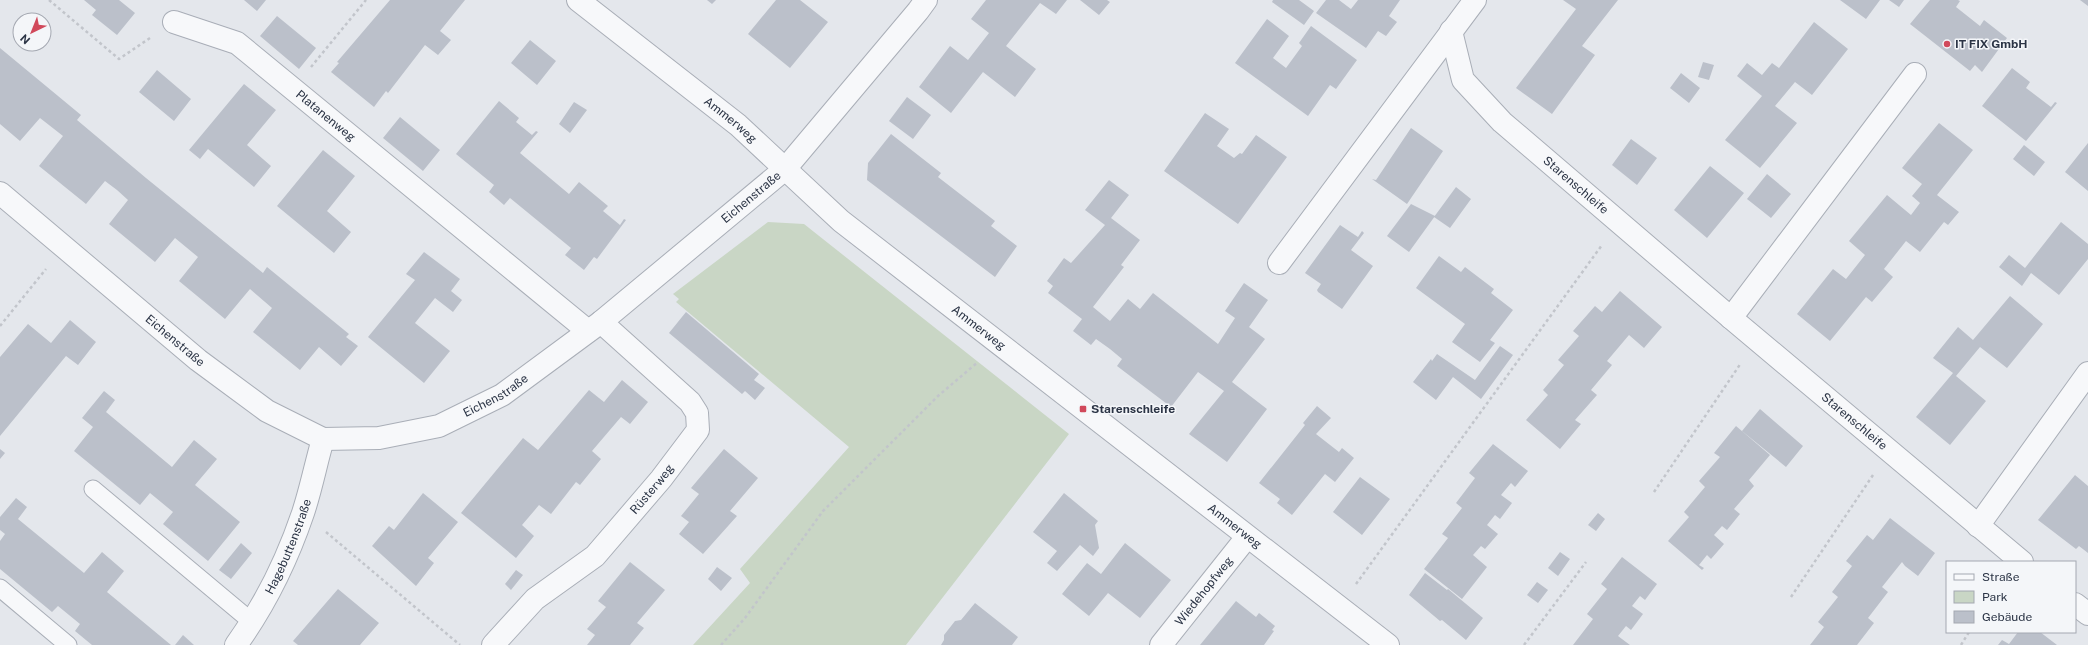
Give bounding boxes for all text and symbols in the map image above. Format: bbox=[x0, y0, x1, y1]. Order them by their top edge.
north arrow bbox=[12, 12, 52, 52]
text: N bbox=[18, 32, 32, 47]
place label: IT FIX GmbH bbox=[1955, 37, 2027, 51]
marker: IT FIX GmbH bbox=[1942, 39, 1952, 49]
street label: Platanenweg bbox=[293, 87, 358, 144]
street label: Ammerweg bbox=[701, 94, 760, 146]
street label: Starenschleife bbox=[1540, 153, 1612, 217]
street label: Eichenstraße bbox=[719, 168, 784, 226]
street label: Ammerweg bbox=[949, 302, 1008, 353]
street label: Eichenstraße bbox=[143, 312, 208, 370]
street label: Eichenstraße bbox=[461, 371, 531, 420]
street label: Starenschleife bbox=[1819, 390, 1890, 453]
place label: Starenschleife bbox=[1091, 402, 1175, 416]
marker: Starenschleife bbox=[1078, 404, 1088, 414]
street label: Rüsterweg bbox=[627, 461, 677, 517]
street label: Hagebuttenstraße bbox=[262, 497, 314, 597]
street label: Ammerweg bbox=[1205, 501, 1264, 551]
street label: Wiedehopfweg bbox=[1172, 554, 1236, 628]
legend bbox=[1946, 561, 2076, 633]
text: Straße bbox=[1982, 570, 2020, 584]
text: Park bbox=[1982, 590, 2008, 604]
text: Gebäude bbox=[1982, 610, 2032, 624]

